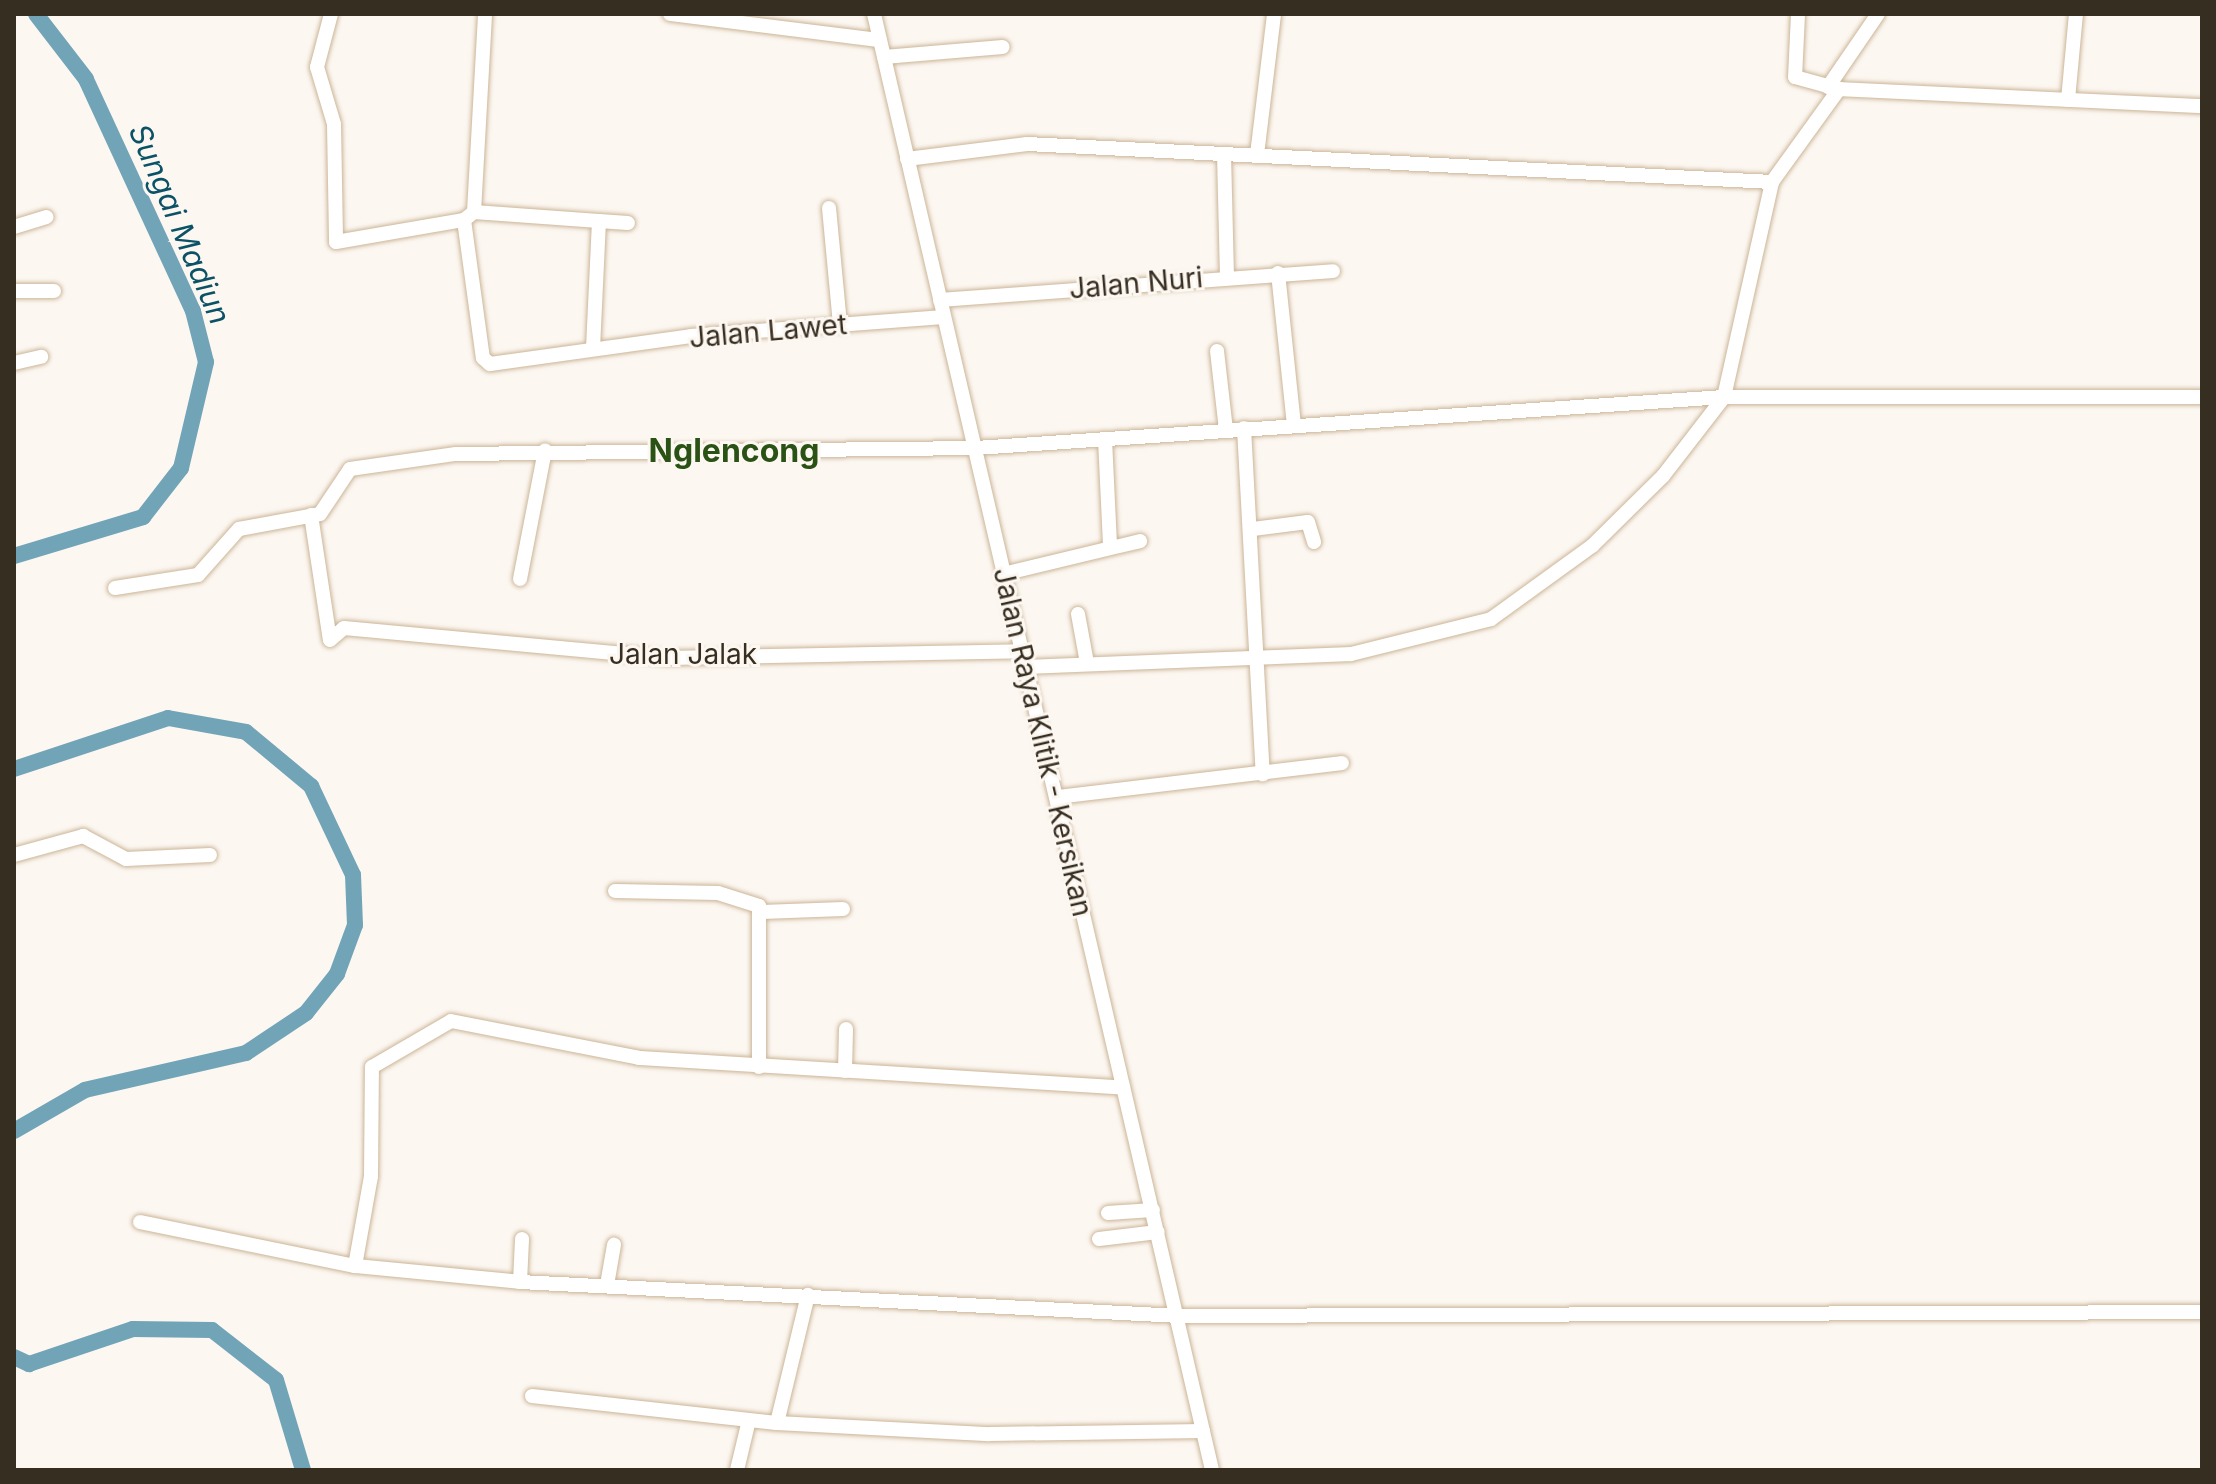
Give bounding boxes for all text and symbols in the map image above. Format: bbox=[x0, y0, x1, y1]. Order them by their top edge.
water label: Sungai Madiun bbox=[122, 119, 238, 329]
street label: Jalan Nuri bbox=[1068, 260, 1204, 306]
street label: Jalan Lawet bbox=[688, 307, 848, 355]
district label: Nglencong bbox=[649, 432, 819, 470]
street label: Jalan Raya Klitik - Kersikan bbox=[986, 564, 1100, 920]
street label: Jalan Jalak bbox=[609, 637, 757, 671]

